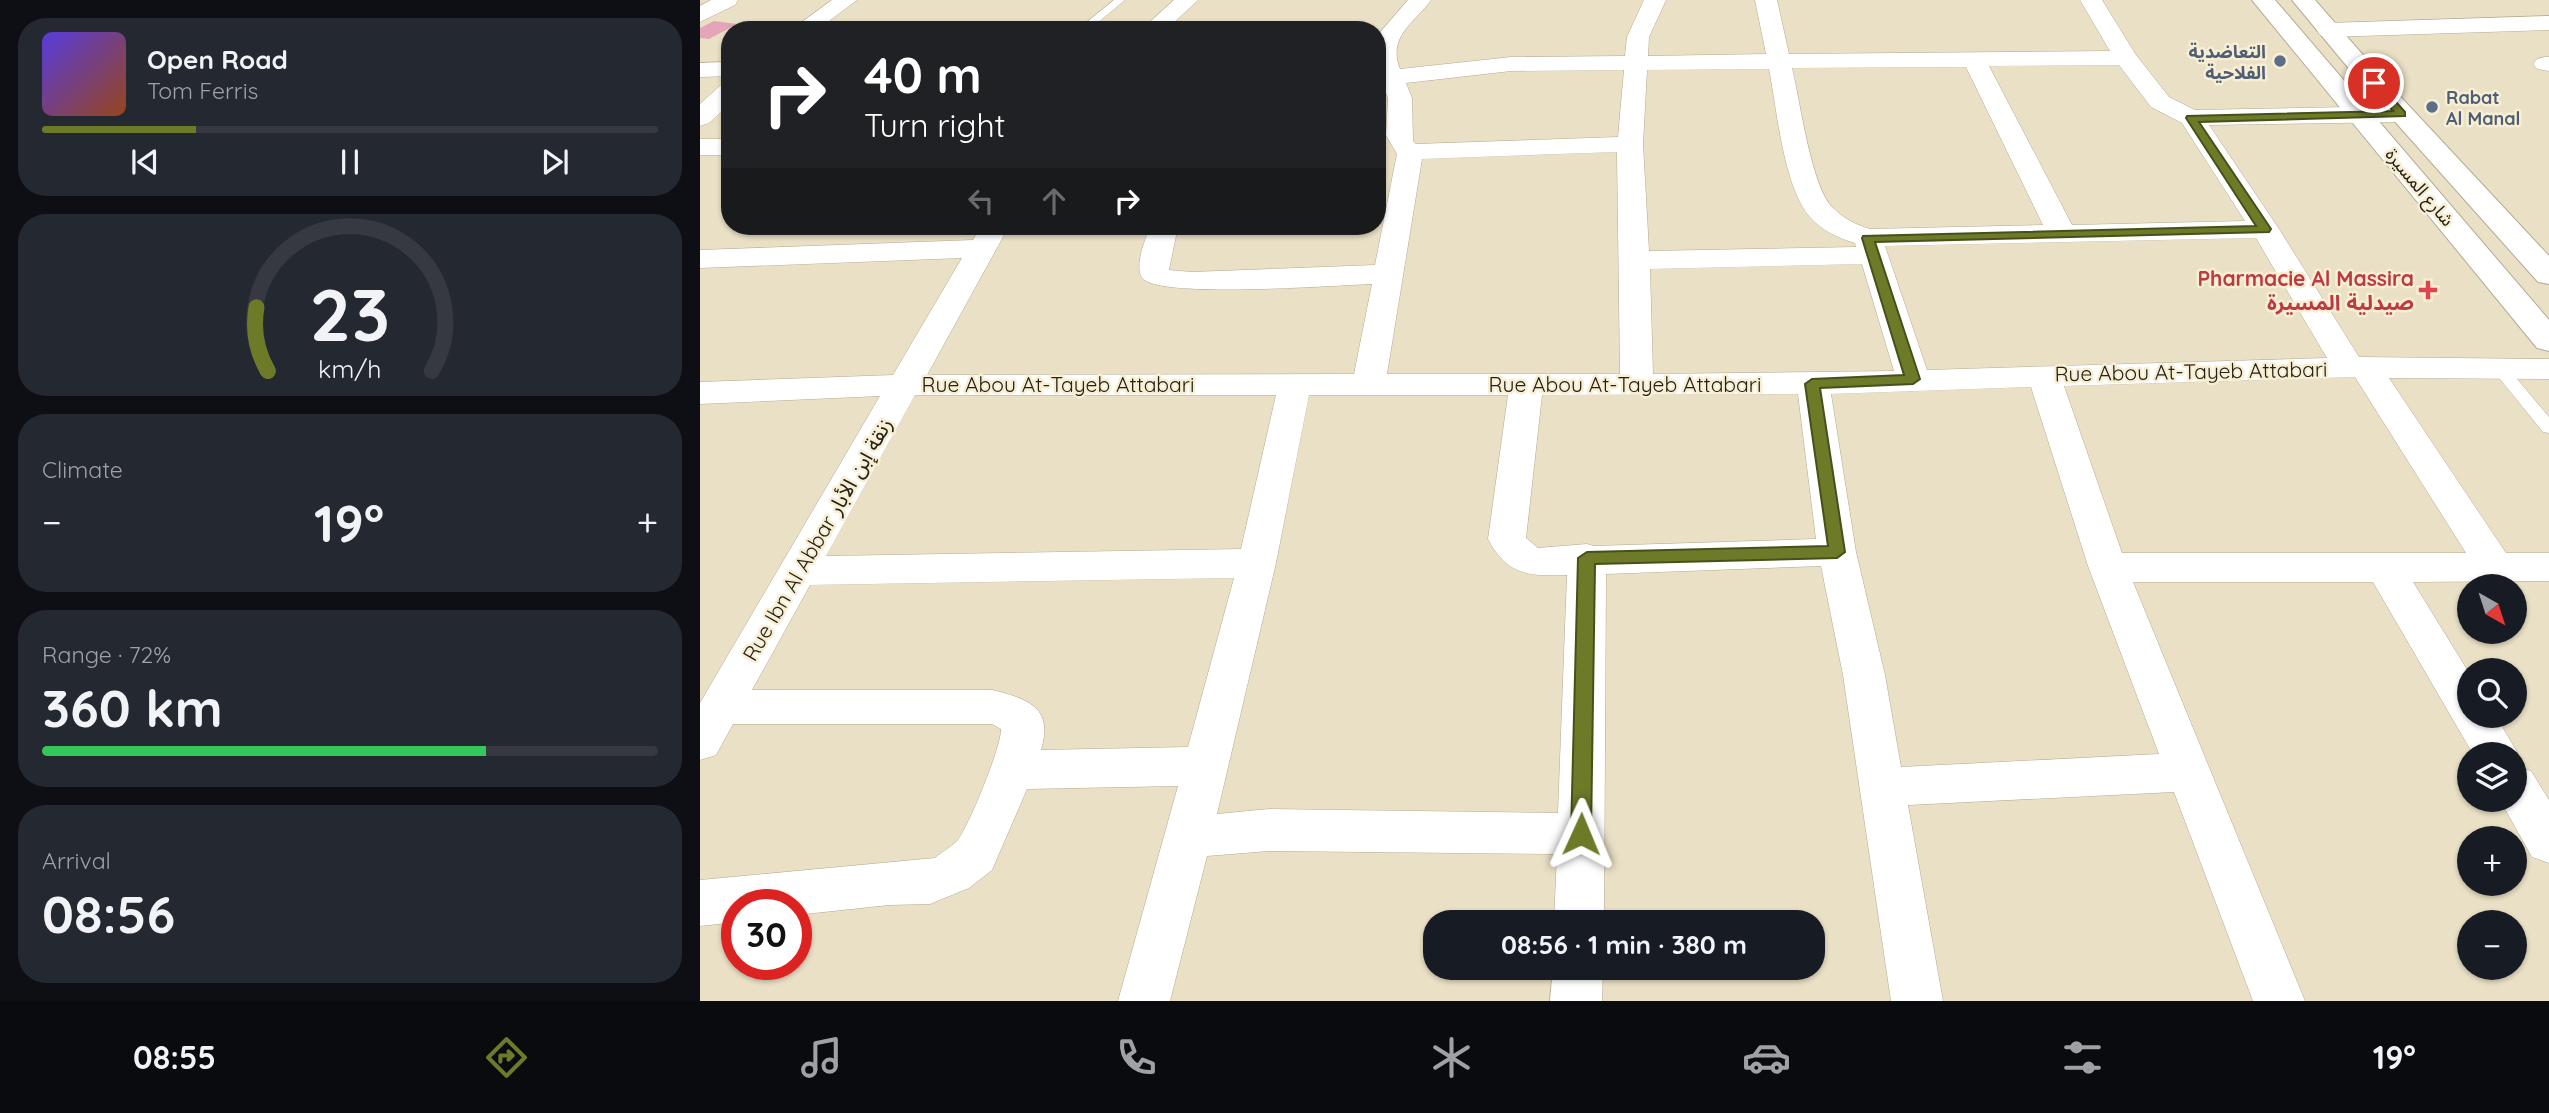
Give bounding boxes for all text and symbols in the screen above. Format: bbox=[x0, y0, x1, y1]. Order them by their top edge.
place label: التعاضدية الفلاحية bbox=[2188, 40, 2266, 84]
text: Open Road bbox=[147, 43, 288, 76]
text: 40 m bbox=[864, 44, 982, 105]
icon: right bbox=[749, 49, 840, 140]
marker: التعاضدية الفلاحية bbox=[2272, 53, 2288, 69]
pin bbox=[2344, 53, 2404, 113]
icon: arrive bbox=[2355, 64, 2393, 102]
text: Tom Ferris bbox=[147, 76, 258, 105]
place label: Rabat Al Manal bbox=[2446, 86, 2520, 130]
marker: Rabat Al Manal bbox=[2424, 99, 2440, 115]
text: Turn right bbox=[864, 105, 1005, 145]
icon: previous bbox=[126, 143, 164, 181]
icon: pause bbox=[331, 143, 369, 181]
icon: next bbox=[536, 143, 574, 181]
street label: شارع المسيرة bbox=[2378, 143, 2459, 233]
icon: left bbox=[962, 182, 1000, 220]
icon: ahead bbox=[1035, 182, 1073, 220]
icon: right bbox=[1108, 182, 1146, 220]
place label: Pharmacie Al Massira صيدلية المسيرة bbox=[2197, 265, 2414, 315]
text: 23 bbox=[310, 268, 390, 359]
marker: Pharmacie Al Massira صيدلية المسيرة bbox=[2420, 282, 2436, 298]
text: km/h bbox=[318, 353, 382, 384]
street label: Rue Abou At-Tayeb Attabari bbox=[2054, 356, 2328, 386]
street label: Rue Abou At-Tayeb Attabari bbox=[922, 371, 1194, 397]
street label: Rue Abou At-Tayeb Attabari bbox=[1489, 371, 1761, 397]
street label: Rue Ibn Al Abbar زنقة إبن الأبار bbox=[737, 413, 898, 666]
text: Climate bbox=[42, 455, 123, 484]
text: 19° bbox=[314, 490, 384, 555]
text: − bbox=[42, 498, 62, 546]
text: + bbox=[637, 498, 658, 546]
north arrow bbox=[2457, 574, 2527, 644]
map controls bbox=[2457, 574, 2527, 980]
text: Range · 72% bbox=[42, 640, 171, 669]
button: search bbox=[2457, 658, 2527, 728]
text: 360 km bbox=[42, 675, 223, 740]
button: layers bbox=[2457, 742, 2527, 812]
position arrow bbox=[1544, 797, 1618, 871]
button: + bbox=[2457, 826, 2527, 896]
text: Arrival bbox=[42, 846, 111, 875]
text: 08:56 bbox=[42, 881, 175, 946]
speed limit sign: 30 bbox=[721, 889, 812, 980]
button: − bbox=[2457, 910, 2527, 980]
text: 08:56 · 1 min · 380 m bbox=[1501, 928, 1747, 961]
icon: directions bbox=[482, 1033, 531, 1082]
icon: music bbox=[797, 1033, 846, 1082]
icon: phone bbox=[1112, 1033, 1161, 1082]
icon: climate bbox=[1427, 1033, 1476, 1082]
icon: car bbox=[1742, 1033, 1791, 1082]
icon: filters bbox=[2058, 1033, 2107, 1082]
text: 08:55 bbox=[133, 1037, 216, 1077]
text: 19° bbox=[2373, 1037, 2416, 1077]

